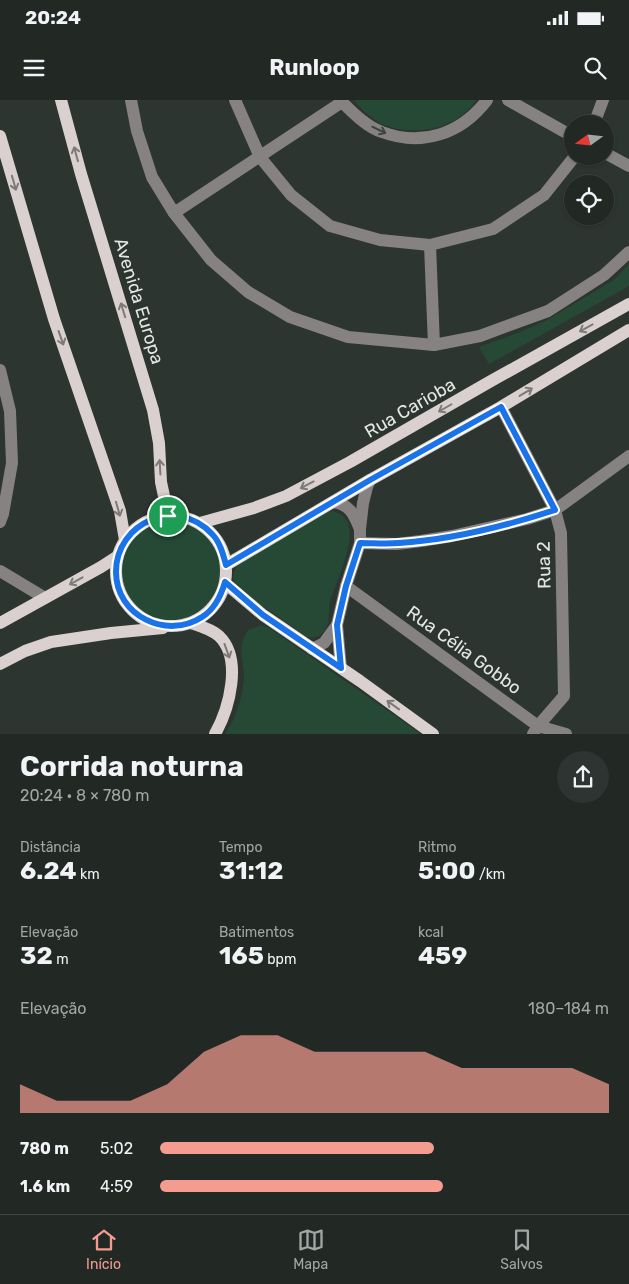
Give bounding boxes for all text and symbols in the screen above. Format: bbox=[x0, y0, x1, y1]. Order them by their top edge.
text: 20:24 bbox=[25, 6, 81, 29]
icon: menu bbox=[20, 54, 48, 82]
text: Runloop bbox=[269, 54, 360, 81]
icon: search bbox=[581, 54, 609, 82]
north arrow bbox=[564, 115, 614, 165]
map controls bbox=[564, 115, 614, 225]
one-way arrow bbox=[371, 125, 386, 135]
one-way arrow bbox=[71, 147, 80, 163]
one-way arrow bbox=[9, 174, 19, 190]
button: locate bbox=[564, 175, 614, 225]
street label: Avenida Europa bbox=[109, 235, 169, 367]
one-way arrow bbox=[118, 302, 128, 318]
one-way arrow bbox=[579, 323, 594, 333]
one-way arrow bbox=[57, 330, 66, 345]
street label: Rua Carioba bbox=[361, 373, 459, 443]
one-way arrow bbox=[519, 386, 533, 396]
one-way arrow bbox=[438, 403, 452, 413]
one-way arrow bbox=[155, 460, 164, 476]
one-way arrow bbox=[300, 481, 315, 490]
pin bbox=[147, 495, 189, 537]
one-way arrow bbox=[114, 500, 124, 516]
icon: arrive bbox=[154, 502, 182, 530]
street label: Rua 2 bbox=[533, 541, 555, 589]
one-way arrow bbox=[69, 576, 84, 586]
street label: Rua Célia Gobbo bbox=[402, 601, 526, 699]
one-way arrow bbox=[223, 643, 232, 658]
one-way arrow bbox=[387, 700, 400, 711]
text: Corrida noturna bbox=[20, 750, 244, 783]
button: share bbox=[557, 751, 609, 803]
text: 20:24 · 8 × 780 m bbox=[20, 786, 150, 805]
text: Distância bbox=[20, 839, 81, 856]
text: Tempo bbox=[219, 839, 262, 856]
text: Ritmo bbox=[418, 839, 457, 856]
text: 6.24 bbox=[20, 856, 77, 885]
text: 31:12 bbox=[219, 856, 284, 885]
text: 5:00 bbox=[418, 856, 475, 885]
text: km bbox=[77, 866, 100, 883]
text: /km bbox=[475, 866, 505, 883]
text: Elevação bbox=[20, 924, 78, 941]
text: Batimentos bbox=[219, 924, 294, 941]
text: kcal bbox=[418, 924, 444, 941]
text: 32 bbox=[20, 941, 53, 970]
text: 165 bbox=[219, 941, 264, 970]
text: 459 bbox=[418, 941, 467, 970]
text: m bbox=[53, 951, 69, 968]
text: bpm bbox=[264, 951, 296, 968]
text: Elevação bbox=[20, 999, 86, 1018]
text: 180–184 m bbox=[528, 999, 609, 1018]
text: 780 m bbox=[20, 1139, 69, 1158]
text: 5:02 bbox=[100, 1139, 133, 1158]
text: 1.6 km bbox=[20, 1177, 70, 1196]
text: 4:59 bbox=[100, 1177, 133, 1196]
tab: Início bbox=[86, 1226, 121, 1273]
tab: Mapa bbox=[293, 1226, 328, 1273]
tab: Salvos bbox=[500, 1226, 543, 1273]

